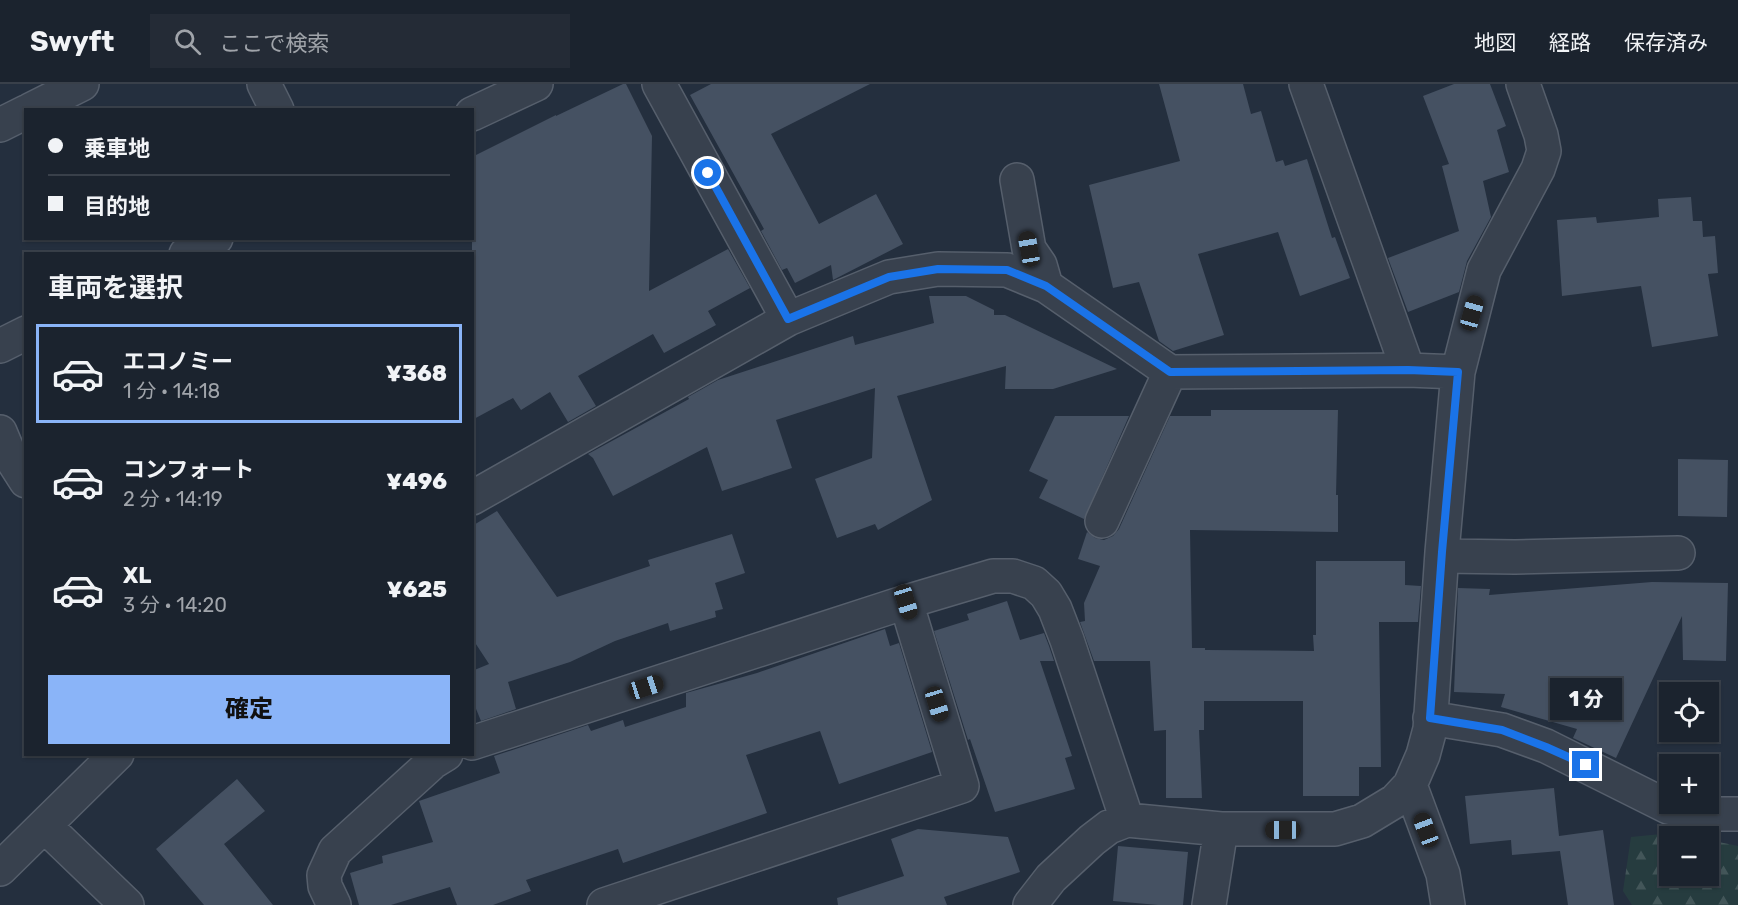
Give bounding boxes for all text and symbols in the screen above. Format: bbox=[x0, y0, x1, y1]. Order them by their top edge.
search box bbox=[150, 14, 570, 68]
text: Swyft bbox=[30, 25, 114, 58]
icon: search bbox=[171, 25, 204, 58]
text: ここで検索 bbox=[219, 30, 329, 57]
text: 地図 bbox=[1474, 30, 1516, 55]
text: 経路 bbox=[1549, 30, 1591, 55]
text: 保存済み bbox=[1624, 30, 1708, 55]
text: 乗車地 bbox=[84, 135, 150, 162]
route start bbox=[694, 159, 721, 186]
text: 目的地 bbox=[84, 193, 150, 220]
car bbox=[1017, 230, 1041, 268]
text: 車両を選択 bbox=[48, 272, 183, 304]
car bbox=[1458, 293, 1486, 333]
icon: car bbox=[51, 347, 105, 401]
text: エコノミー bbox=[123, 348, 233, 375]
text: ¥368 bbox=[386, 360, 447, 387]
text: 1 分 · 14:18 bbox=[123, 379, 220, 403]
icon: car bbox=[51, 455, 105, 509]
text: コンフォート bbox=[123, 456, 254, 483]
text: ¥496 bbox=[386, 468, 447, 495]
text: 2 分 · 14:19 bbox=[123, 487, 223, 511]
text: XL bbox=[123, 562, 151, 589]
icon: car bbox=[51, 563, 105, 617]
text: ¥625 bbox=[387, 576, 447, 603]
car bbox=[892, 582, 920, 622]
text: 3 分 · 14:20 bbox=[123, 593, 227, 617]
car bbox=[626, 673, 666, 701]
button: 確定 bbox=[48, 675, 450, 744]
callout: 1 分 bbox=[1550, 678, 1622, 720]
map controls bbox=[1659, 682, 1719, 886]
button: locate bbox=[1659, 682, 1719, 742]
car bbox=[923, 684, 951, 724]
text: 1 分 bbox=[1569, 687, 1603, 711]
route end bbox=[1572, 751, 1599, 778]
button: + bbox=[1659, 754, 1719, 814]
car bbox=[1411, 810, 1441, 850]
car bbox=[1265, 821, 1301, 839]
button: − bbox=[1659, 826, 1719, 886]

